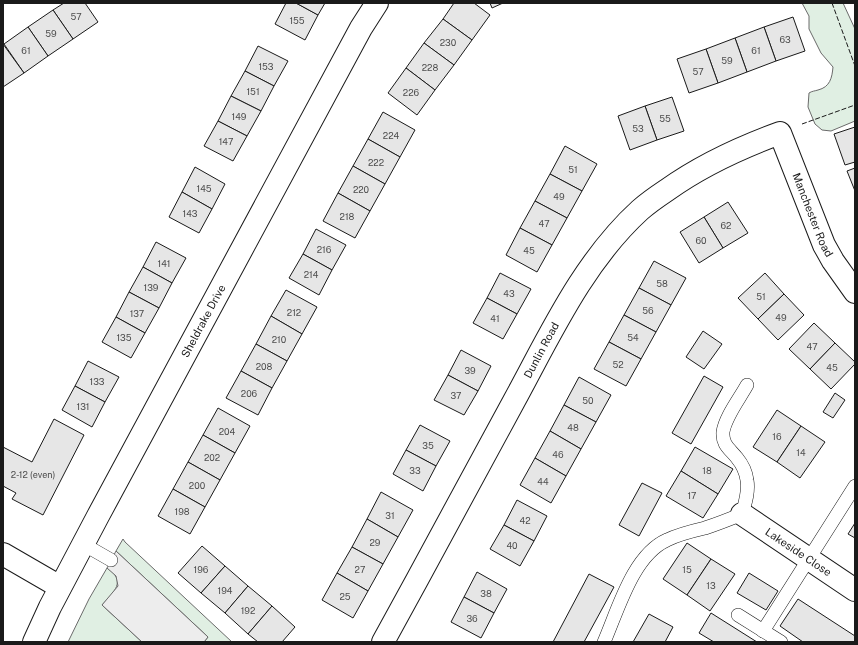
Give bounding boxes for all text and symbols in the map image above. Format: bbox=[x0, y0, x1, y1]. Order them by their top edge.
house number: 57 bbox=[70, 11, 82, 22]
house number: 155 bbox=[289, 15, 305, 26]
house number: 59 bbox=[45, 28, 57, 39]
house number: 63 bbox=[779, 34, 791, 45]
house number: 230 bbox=[440, 37, 457, 48]
house number: 61 bbox=[21, 45, 31, 56]
house number: 61 bbox=[751, 45, 761, 56]
house number: 59 bbox=[721, 55, 733, 66]
house number: 153 bbox=[258, 61, 274, 72]
house number: 228 bbox=[422, 62, 438, 73]
house number: 57 bbox=[692, 66, 704, 77]
house number: 151 bbox=[246, 86, 260, 97]
house number: 226 bbox=[403, 87, 420, 98]
house number: 149 bbox=[232, 111, 247, 122]
house number: 55 bbox=[659, 113, 671, 124]
house number: 53 bbox=[632, 123, 644, 134]
house number: 224 bbox=[383, 130, 400, 141]
house number: 147 bbox=[219, 136, 233, 147]
house number: 222 bbox=[368, 157, 384, 168]
house number: 51 bbox=[568, 164, 578, 175]
street label: Manchester Road bbox=[790, 171, 835, 259]
house number: 145 bbox=[196, 183, 212, 194]
house number: 220 bbox=[353, 184, 370, 195]
house number: 49 bbox=[553, 191, 565, 202]
house number: 143 bbox=[183, 208, 198, 219]
house number: 218 bbox=[340, 211, 355, 222]
house number: 47 bbox=[538, 218, 550, 229]
house number: 62 bbox=[721, 220, 731, 231]
house number: 60 bbox=[695, 235, 707, 246]
house number: 216 bbox=[317, 244, 332, 255]
house number: 45 bbox=[523, 245, 535, 256]
house number: 141 bbox=[158, 258, 170, 269]
house number: 214 bbox=[304, 269, 319, 280]
house number: 58 bbox=[656, 278, 668, 289]
house number: 139 bbox=[144, 282, 159, 293]
street label: Sheldrake Drive bbox=[179, 282, 228, 359]
house number: 43 bbox=[503, 288, 515, 299]
house number: 51 bbox=[756, 291, 766, 302]
house number: 56 bbox=[642, 305, 654, 316]
house number: 212 bbox=[287, 307, 301, 318]
house number: 137 bbox=[130, 308, 144, 319]
house number: 49 bbox=[775, 312, 787, 323]
house number: 41 bbox=[490, 313, 500, 324]
street label: Dunlin Road bbox=[521, 320, 561, 380]
house number: 135 bbox=[116, 332, 132, 343]
house number: 54 bbox=[627, 332, 639, 343]
house number: 210 bbox=[272, 334, 287, 345]
house number: 47 bbox=[806, 341, 818, 352]
house number: 52 bbox=[612, 359, 624, 370]
house number: 208 bbox=[256, 361, 272, 372]
house number: 45 bbox=[826, 362, 838, 373]
house number: 39 bbox=[464, 365, 476, 376]
house number: 133 bbox=[90, 376, 105, 387]
house number: 206 bbox=[241, 388, 258, 399]
house number: 37 bbox=[451, 390, 461, 401]
house number: 50 bbox=[582, 395, 594, 406]
house number: 131 bbox=[77, 401, 90, 412]
house number: 48 bbox=[567, 422, 579, 433]
house number: 204 bbox=[219, 426, 236, 437]
house number: 16 bbox=[772, 431, 782, 442]
house number: 35 bbox=[422, 440, 434, 451]
house number: 14 bbox=[796, 447, 806, 458]
house number: 46 bbox=[552, 449, 564, 460]
house number: 202 bbox=[204, 452, 220, 463]
house number: 33 bbox=[409, 465, 421, 476]
house number: 18 bbox=[702, 465, 712, 476]
house number: 2-12 (even) bbox=[11, 469, 55, 480]
house number: 44 bbox=[537, 476, 549, 487]
house number: 200 bbox=[189, 480, 206, 491]
house number: 17 bbox=[687, 490, 697, 501]
house number: 198 bbox=[174, 506, 190, 517]
house number: 31 bbox=[385, 510, 395, 521]
house number: 42 bbox=[519, 515, 531, 526]
street label: Lakeside Close bbox=[763, 526, 834, 578]
house number: 29 bbox=[370, 537, 381, 548]
house number: 40 bbox=[506, 540, 518, 551]
house number: 196 bbox=[194, 564, 209, 575]
house number: 27 bbox=[355, 564, 365, 575]
house number: 15 bbox=[682, 564, 692, 575]
house number: 13 bbox=[706, 580, 716, 591]
house number: 194 bbox=[218, 585, 233, 596]
house number: 38 bbox=[480, 588, 492, 599]
house number: 25 bbox=[339, 591, 351, 602]
house number: 192 bbox=[241, 605, 255, 616]
house number: 36 bbox=[466, 613, 478, 624]

